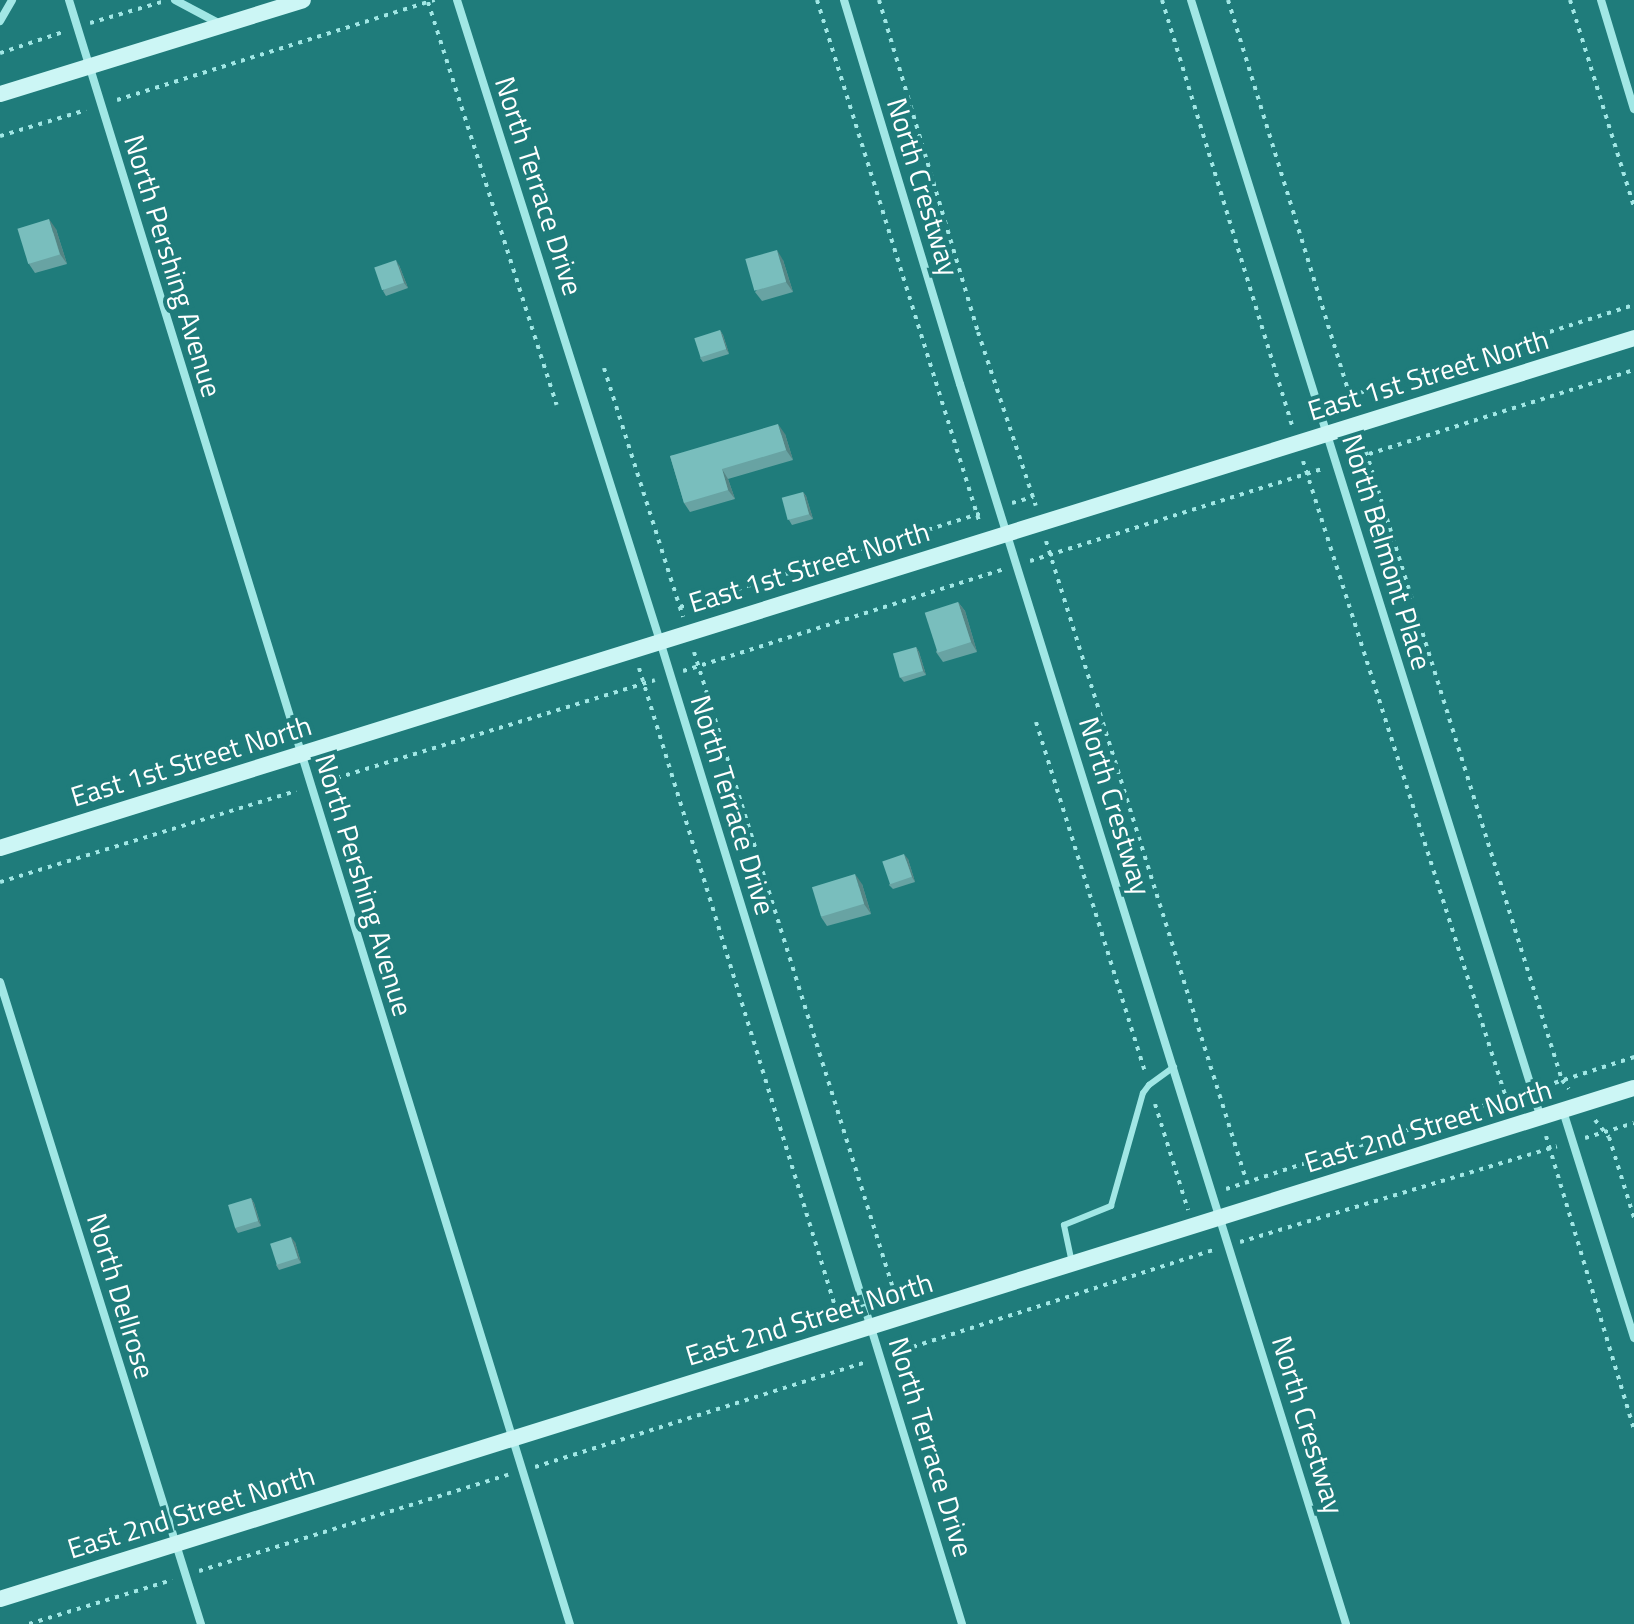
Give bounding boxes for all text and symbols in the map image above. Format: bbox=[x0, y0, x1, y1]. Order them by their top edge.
street label: North Terrace Drive bbox=[488, 73, 590, 299]
street label: North Crestway bbox=[880, 94, 966, 280]
street label: North Pershing Avenue bbox=[117, 131, 229, 401]
street label: East 1st Street North bbox=[1304, 322, 1552, 428]
street label: North Belmont Place bbox=[1335, 430, 1439, 674]
street label: East 1st Street North bbox=[685, 514, 933, 620]
street label: North Terrace Drive bbox=[684, 691, 782, 919]
street label: East 1st Street North bbox=[67, 708, 315, 814]
street label: North Crestway bbox=[1072, 713, 1158, 899]
street label: North Pershing Avenue bbox=[308, 750, 420, 1020]
street label: East 2nd Street North bbox=[1300, 1072, 1556, 1180]
street label: North Dellrose bbox=[80, 1209, 162, 1383]
street label: East 2nd Street North bbox=[681, 1265, 937, 1373]
street label: North Crestway bbox=[1265, 1332, 1351, 1518]
street label: North Terrace Drive bbox=[882, 1333, 980, 1561]
street label: East 2nd Street North bbox=[63, 1458, 319, 1566]

